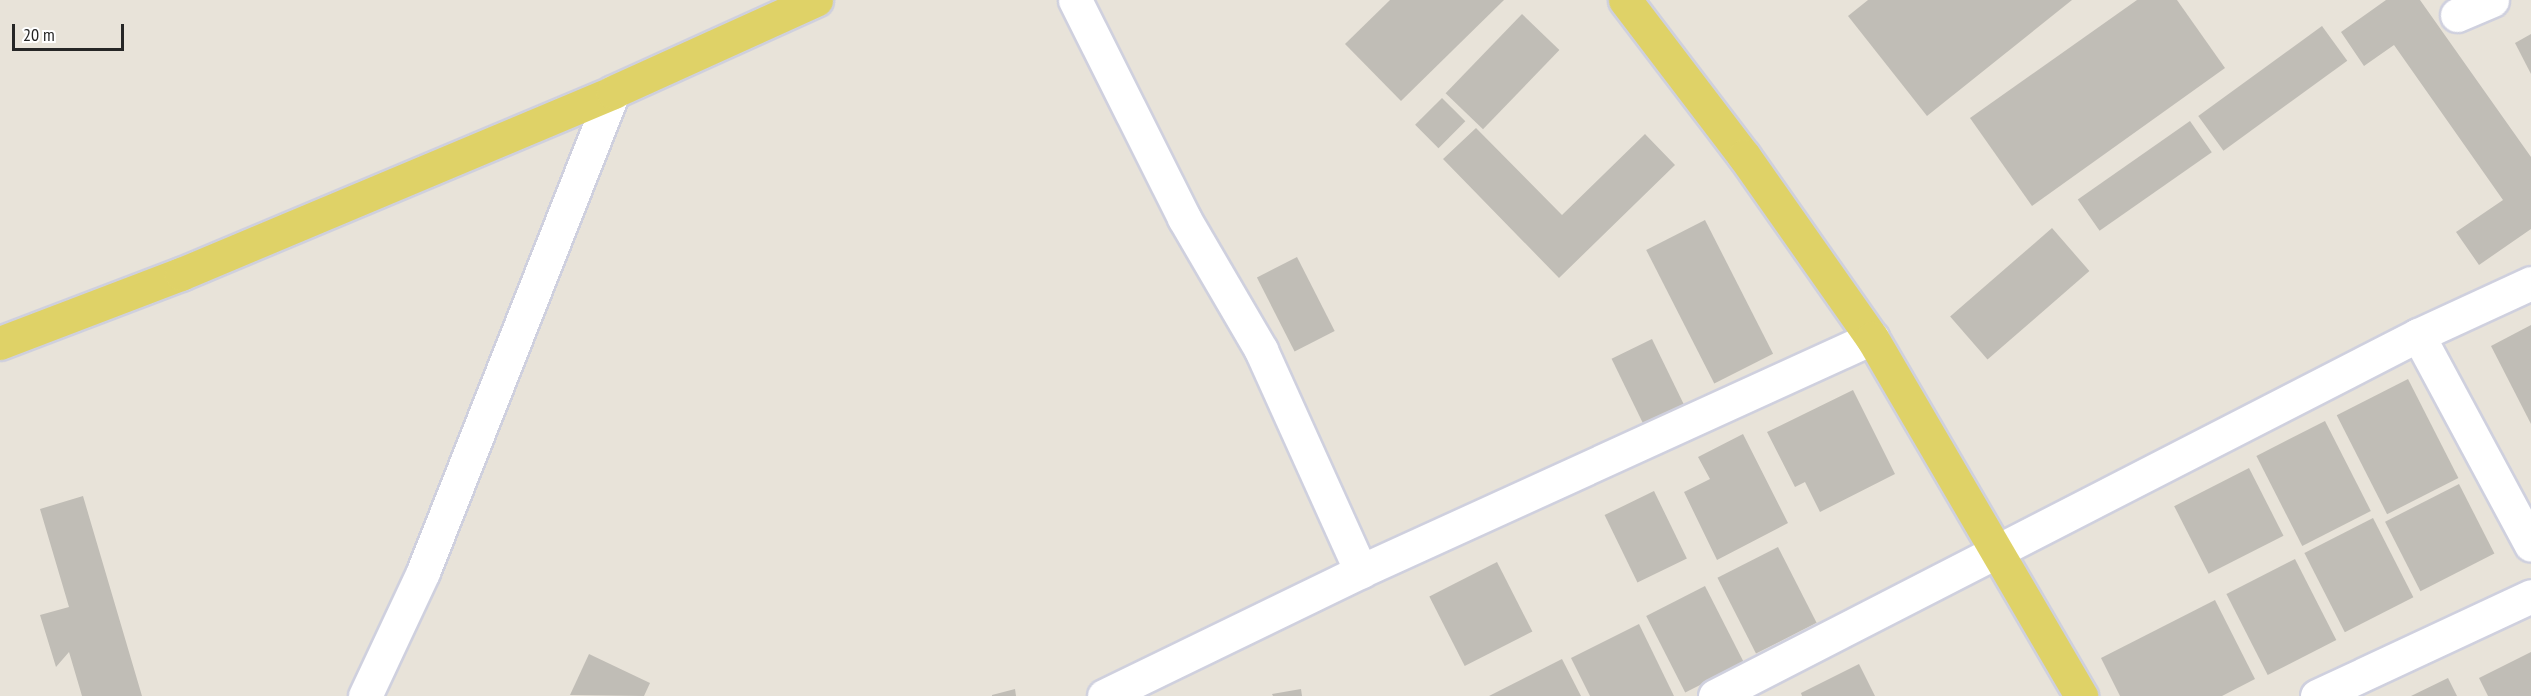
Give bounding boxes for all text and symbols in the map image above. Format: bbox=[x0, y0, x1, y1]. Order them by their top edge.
scale bar bbox=[15, 12, 128, 50]
text: 20 m bbox=[23, 23, 55, 46]

